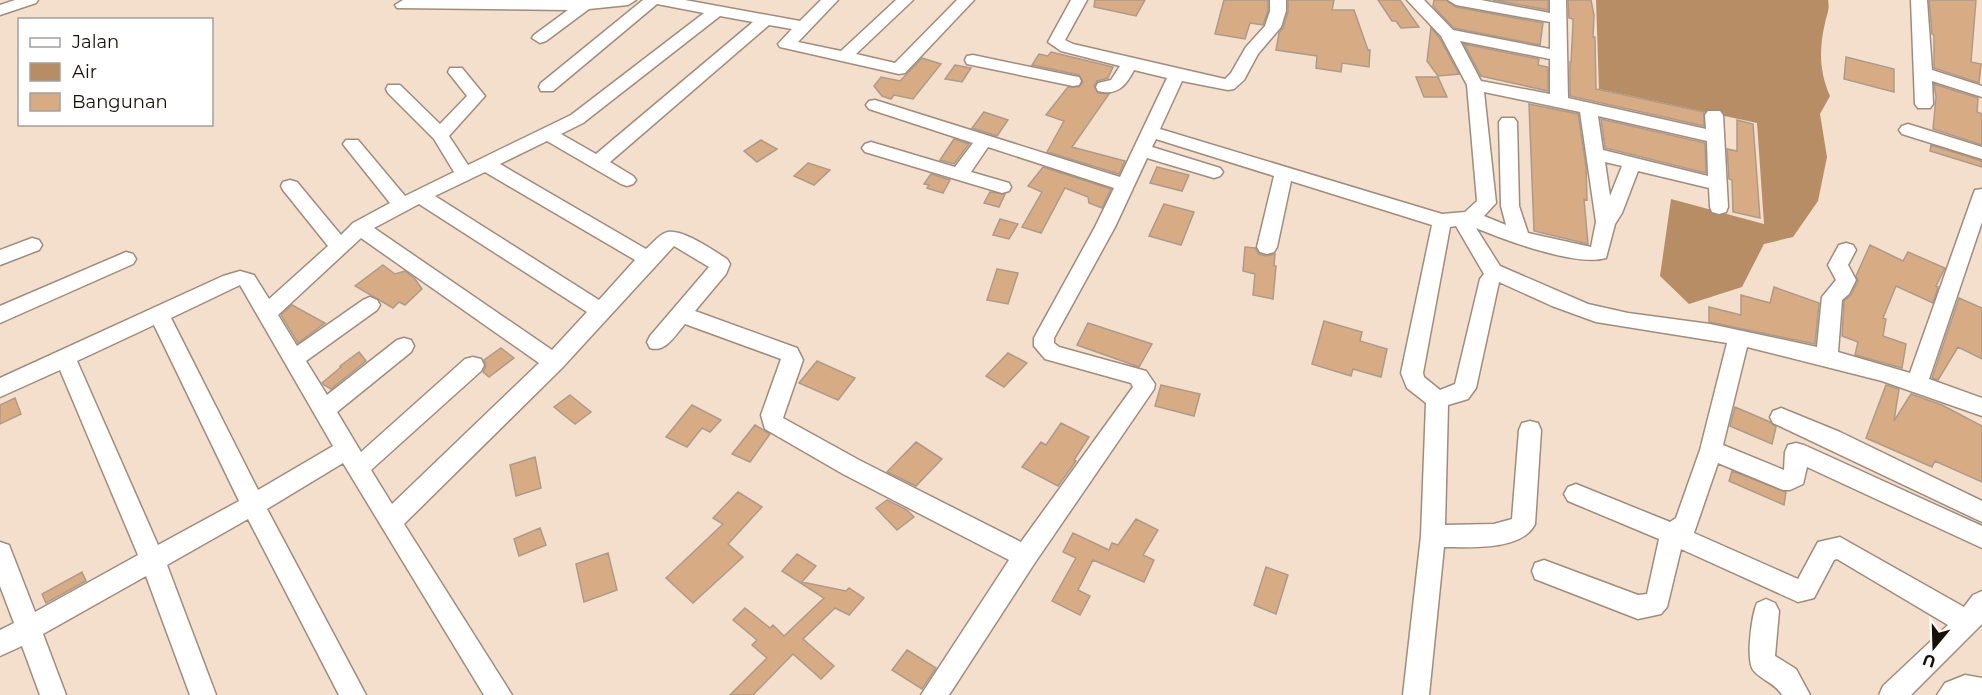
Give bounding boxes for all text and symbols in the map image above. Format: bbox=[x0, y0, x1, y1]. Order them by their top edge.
legend bbox=[18, 18, 213, 126]
text: Jalan bbox=[71, 31, 119, 53]
text: Air bbox=[72, 61, 97, 83]
text: Bangunan bbox=[72, 91, 168, 113]
north arrow bbox=[1904, 617, 1964, 677]
text: U bbox=[1920, 650, 1938, 672]

